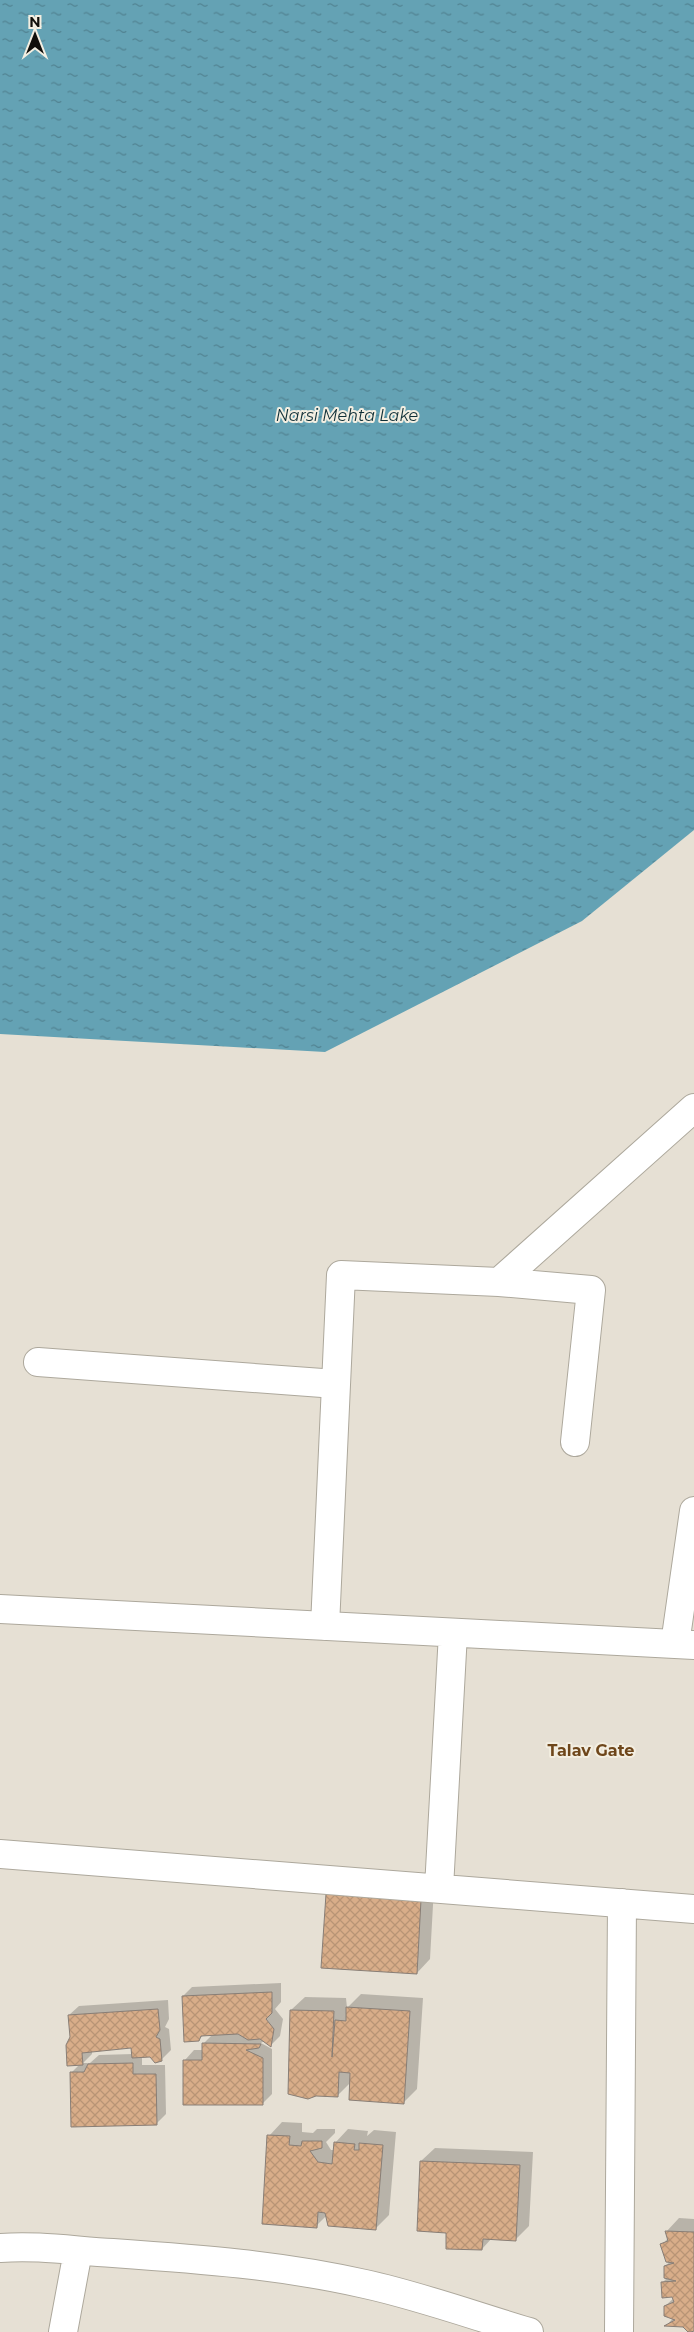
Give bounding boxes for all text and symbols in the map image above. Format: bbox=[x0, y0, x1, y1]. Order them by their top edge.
north arrow bbox=[10, 10, 60, 60]
text: N bbox=[29, 13, 41, 31]
water label: Narsi Mehta Lake bbox=[276, 406, 418, 425]
district label: Talav Gate bbox=[548, 1741, 634, 1760]

